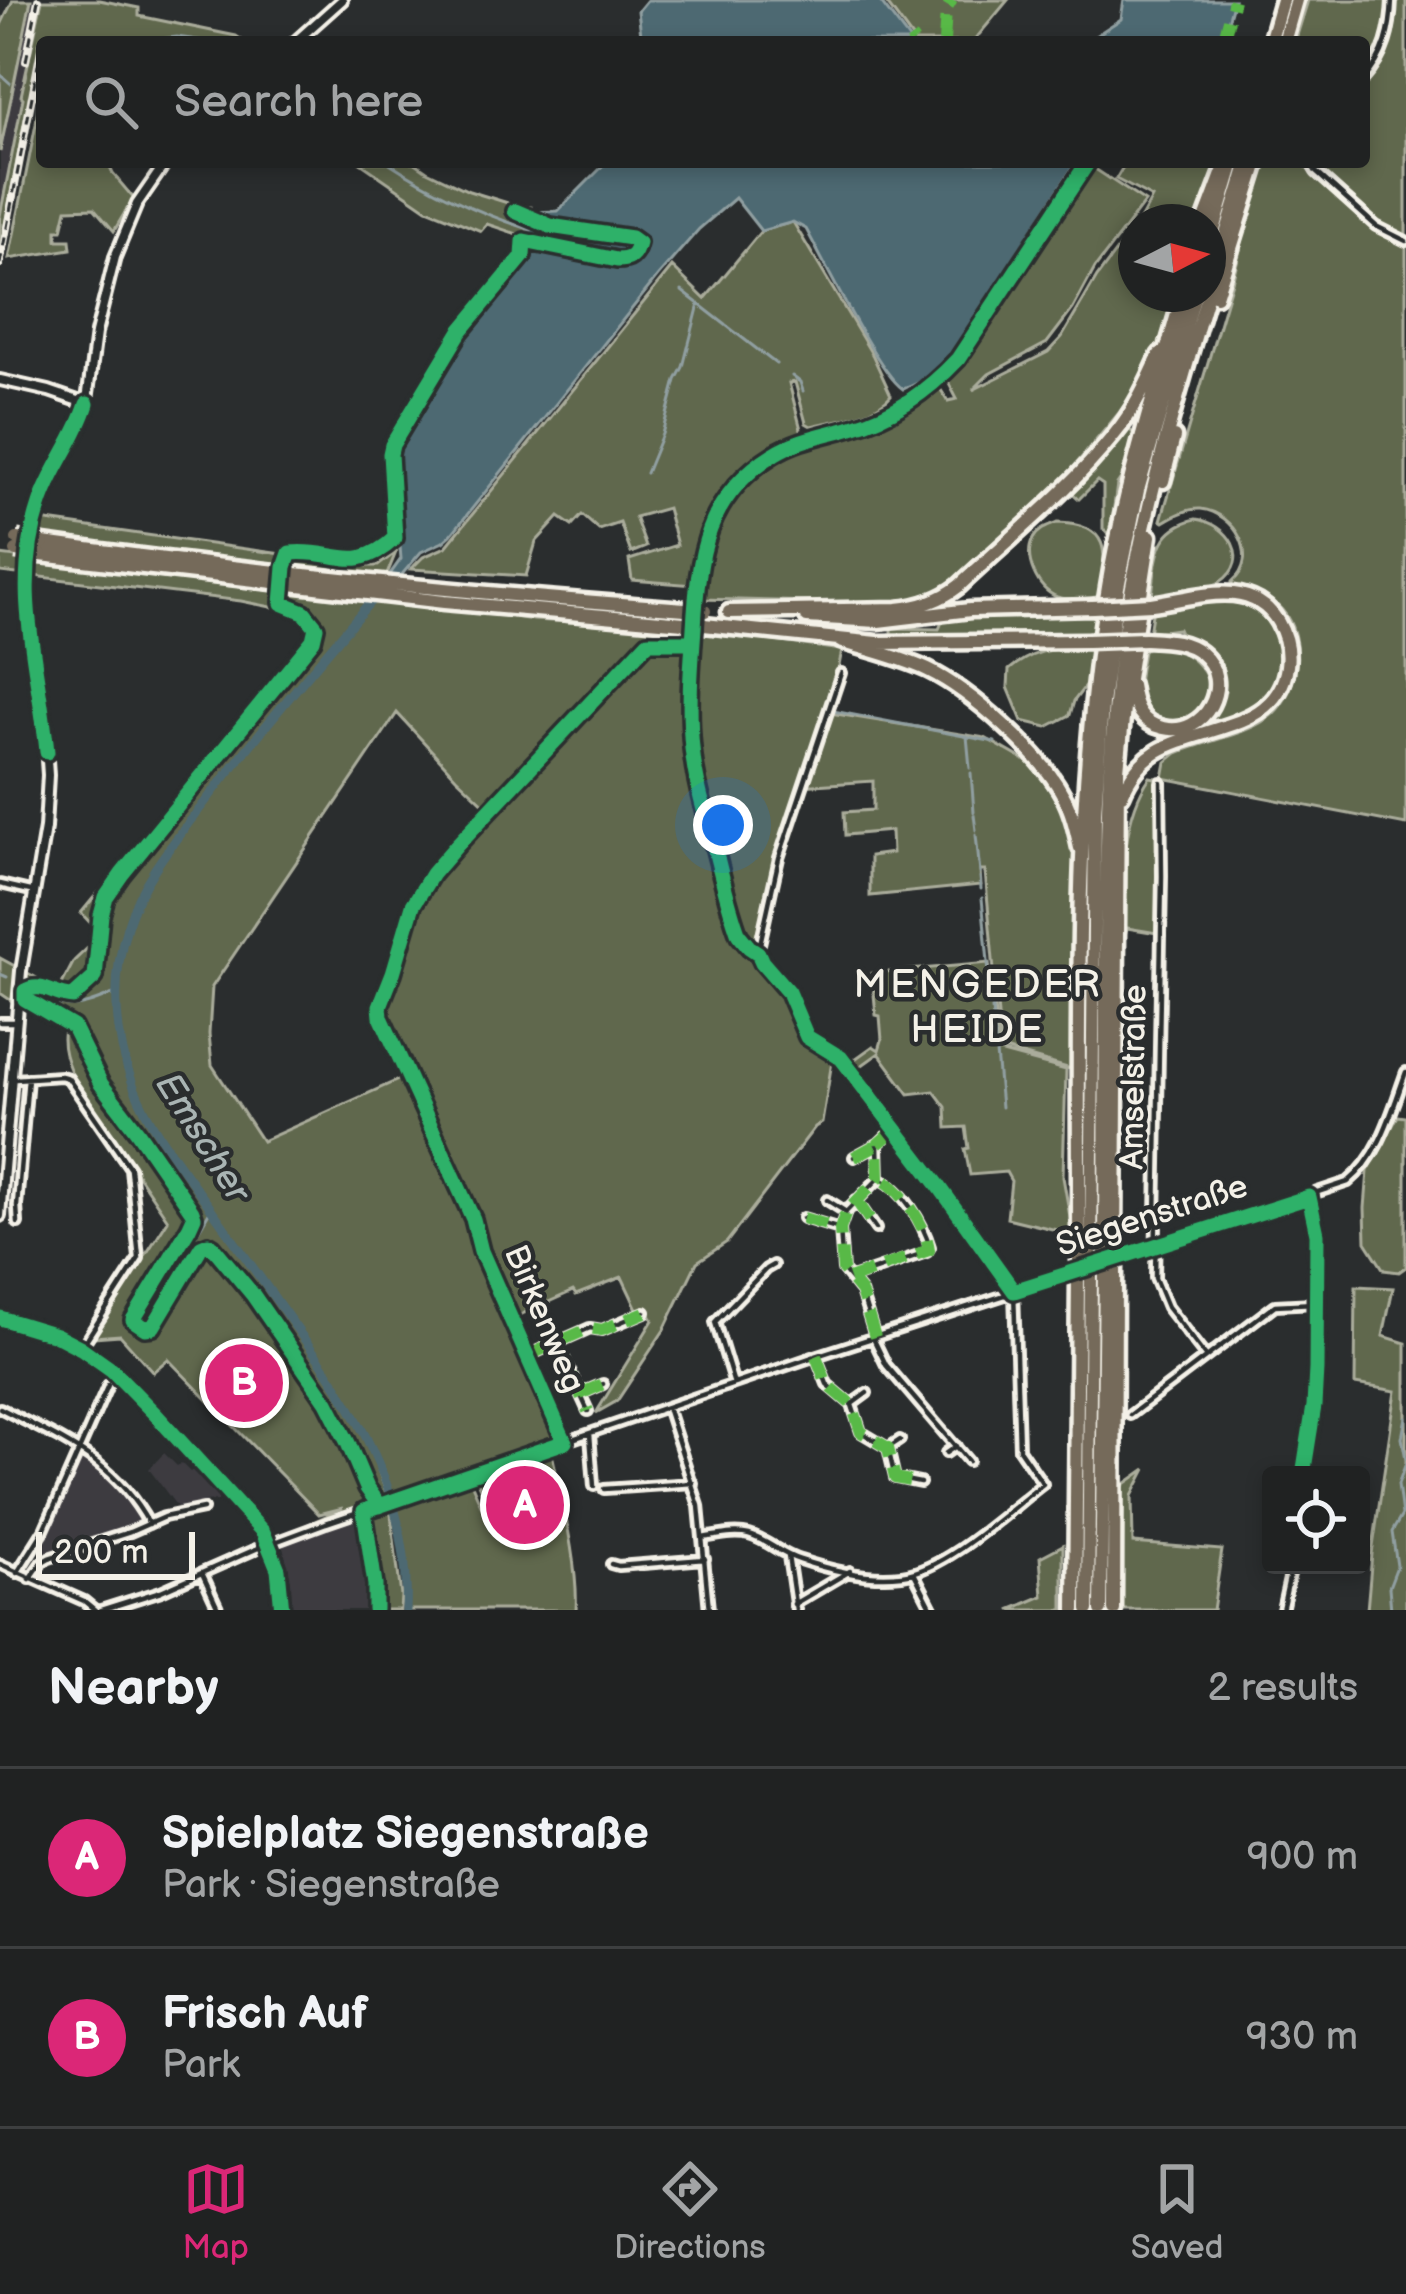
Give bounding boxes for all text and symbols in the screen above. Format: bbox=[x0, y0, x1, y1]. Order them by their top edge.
search box bbox=[36, 36, 1370, 168]
icon: search bbox=[78, 69, 144, 135]
text: Search here bbox=[174, 75, 423, 130]
north arrow bbox=[1118, 204, 1226, 312]
your location bbox=[693, 795, 753, 855]
district label: MENGEDER HEIDE bbox=[853, 962, 1103, 1054]
street label: Amselstraße bbox=[1112, 984, 1156, 1170]
water label: Emscher bbox=[146, 1066, 260, 1213]
street label: Siegenstraße bbox=[1051, 1166, 1253, 1266]
street label: Birkenweg bbox=[495, 1239, 593, 1399]
pin: B bbox=[205, 1338, 283, 1428]
pin: A bbox=[486, 1460, 564, 1550]
map controls bbox=[1262, 1466, 1370, 1574]
button: locate bbox=[1262, 1466, 1370, 1574]
scale bar bbox=[36, 1526, 195, 1579]
text: 200 m bbox=[54, 1533, 148, 1573]
text: Nearby bbox=[48, 1658, 219, 1719]
text: 2 results bbox=[1207, 1665, 1358, 1712]
text: Spielplatz Siegenstraße bbox=[162, 1807, 649, 1862]
text: A bbox=[75, 1834, 99, 1881]
text: 900 m bbox=[1247, 1834, 1358, 1881]
text: Park · Siegenstraße bbox=[162, 1862, 500, 1909]
text: Frisch Auf bbox=[162, 1987, 368, 2042]
text: B bbox=[73, 2014, 101, 2061]
text: 930 m bbox=[1246, 2014, 1358, 2061]
text: Park bbox=[162, 2042, 240, 2089]
tab: Map bbox=[183, 2156, 249, 2268]
tab: Directions bbox=[614, 2156, 766, 2268]
tab: Saved bbox=[1131, 2156, 1223, 2268]

